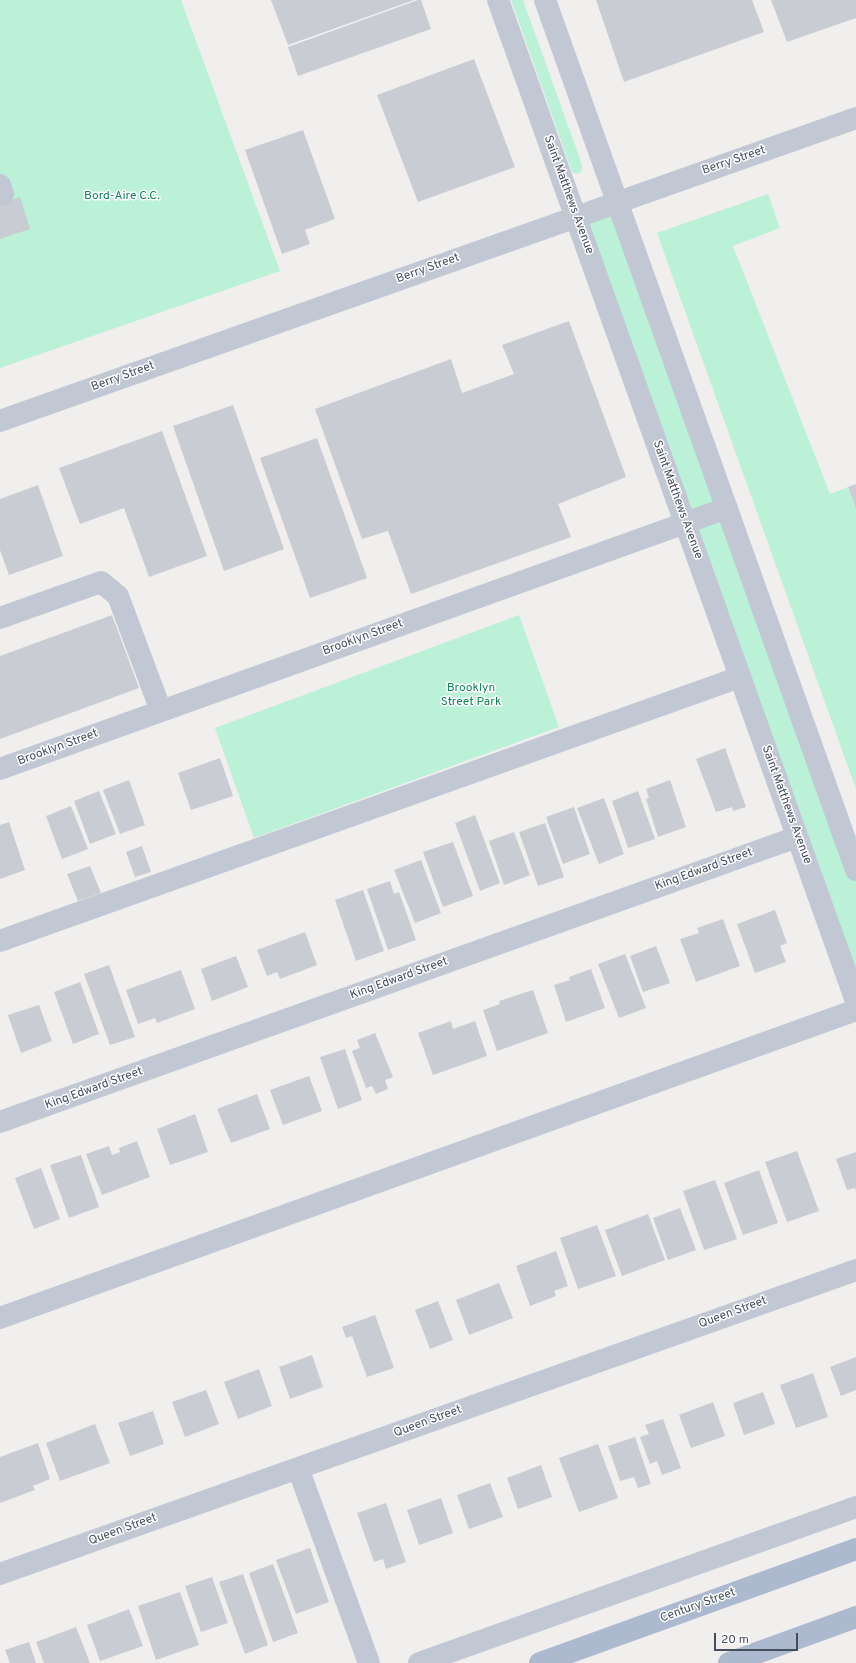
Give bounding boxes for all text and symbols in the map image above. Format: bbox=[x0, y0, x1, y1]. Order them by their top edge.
street label: Saint Matthews Avenue bbox=[540, 134, 596, 256]
street label: Berry Street bbox=[700, 143, 768, 179]
park label: Bord-Aire C.C. bbox=[84, 190, 160, 204]
street label: Berry Street bbox=[394, 251, 462, 287]
street label: Berry Street bbox=[89, 359, 157, 395]
street label: Saint Matthews Avenue bbox=[649, 439, 705, 561]
street label: Brooklyn Street bbox=[321, 617, 405, 659]
park label: Brooklyn Street Park bbox=[441, 682, 501, 710]
street label: Brooklyn Street bbox=[16, 727, 100, 769]
street label: Saint Matthews Avenue bbox=[758, 744, 814, 866]
street label: King Edward Street bbox=[653, 846, 755, 894]
street label: King Edward Street bbox=[348, 955, 450, 1003]
street label: King Edward Street bbox=[43, 1065, 145, 1113]
street label: Queen Street bbox=[697, 1294, 769, 1332]
street label: Queen Street bbox=[392, 1403, 464, 1441]
street label: Queen Street bbox=[87, 1511, 159, 1549]
street label: Century Street bbox=[658, 1586, 738, 1626]
scale bar bbox=[716, 1625, 800, 1651]
text: 20 m bbox=[721, 1632, 749, 1648]

